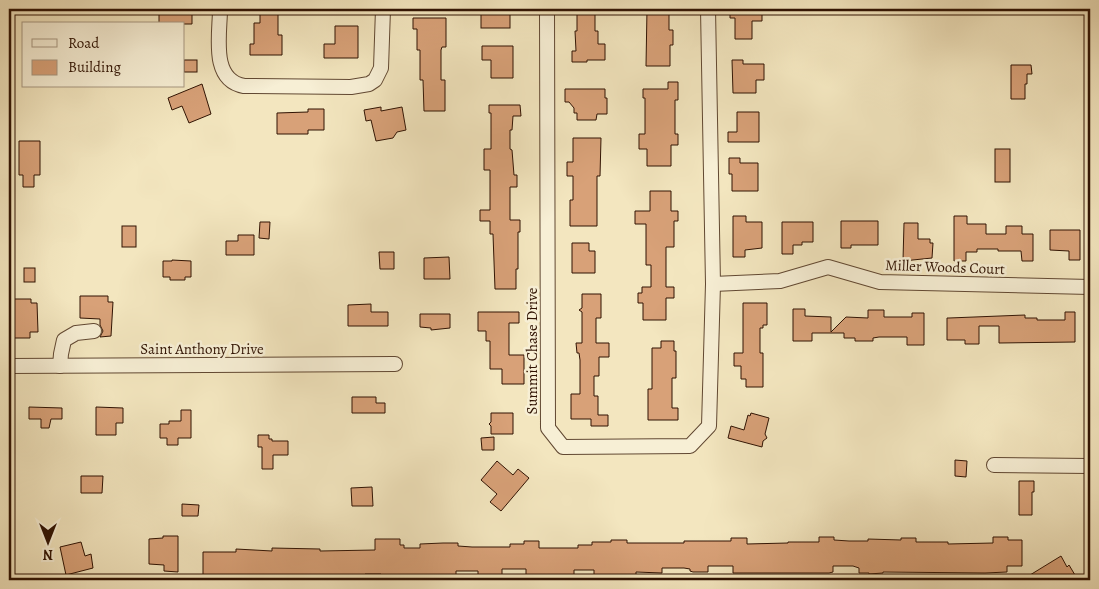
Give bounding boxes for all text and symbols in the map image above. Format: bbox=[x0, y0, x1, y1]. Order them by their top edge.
legend bbox=[22, 22, 185, 88]
text: Road bbox=[68, 33, 100, 53]
text: Building bbox=[68, 57, 121, 77]
street label: Miller Woods Court bbox=[885, 255, 1005, 279]
street label: Summit Chase Drive bbox=[522, 287, 542, 414]
street label: Saint Anthony Drive bbox=[140, 339, 264, 359]
north arrow bbox=[22, 516, 72, 566]
text: N bbox=[43, 545, 53, 564]

